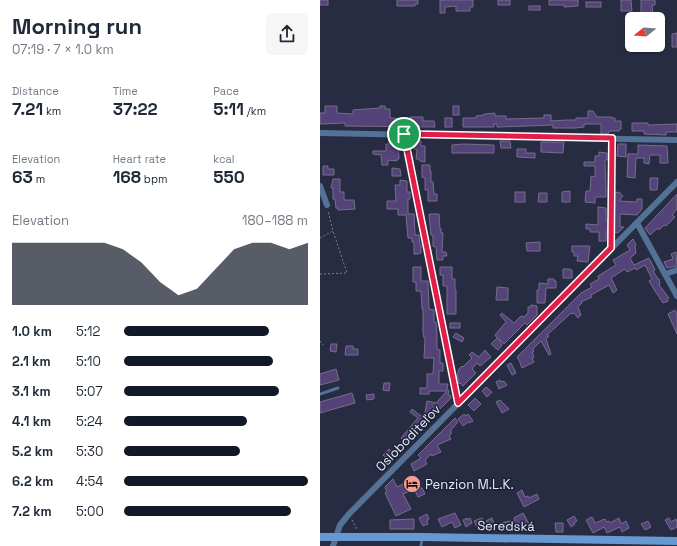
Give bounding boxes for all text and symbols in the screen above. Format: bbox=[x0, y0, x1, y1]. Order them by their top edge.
text: Morning run bbox=[12, 12, 142, 40]
north arrow bbox=[625, 12, 665, 52]
map controls bbox=[625, 12, 665, 52]
button: share bbox=[266, 13, 308, 55]
text: 07:19 · 7 × 1.0 km bbox=[12, 41, 114, 58]
text: Distance bbox=[12, 84, 59, 98]
text: Time bbox=[113, 84, 138, 98]
text: Pace bbox=[213, 84, 239, 98]
text: 7.21 bbox=[12, 98, 43, 120]
text: 37:22 bbox=[113, 98, 158, 120]
text: 5:11 bbox=[213, 98, 244, 120]
text: km bbox=[43, 104, 61, 118]
text: /km bbox=[244, 104, 266, 118]
pin bbox=[387, 117, 421, 151]
icon: arrive bbox=[393, 123, 415, 145]
text: Elevation bbox=[12, 152, 60, 166]
text: Heart rate bbox=[113, 152, 166, 166]
text: kcal bbox=[213, 152, 235, 166]
text: 63 bbox=[12, 166, 33, 188]
text: 168 bbox=[113, 166, 141, 188]
text: 550 bbox=[213, 166, 245, 188]
text: m bbox=[33, 172, 45, 186]
text: bpm bbox=[141, 172, 168, 186]
text: Elevation bbox=[12, 212, 69, 229]
text: 180–188 m bbox=[242, 212, 308, 229]
text: 1.0 km bbox=[12, 323, 52, 340]
text: 5:12 bbox=[76, 323, 100, 340]
text: 2.1 km bbox=[12, 353, 51, 370]
text: 5:10 bbox=[76, 353, 101, 370]
text: 3.1 km bbox=[12, 383, 51, 400]
text: 5:07 bbox=[76, 383, 103, 400]
street label: Osloboditeľov bbox=[372, 401, 444, 475]
text: 4.1 km bbox=[12, 413, 51, 430]
text: 5:24 bbox=[76, 413, 103, 430]
text: 5.2 km bbox=[12, 443, 53, 460]
text: 5:30 bbox=[76, 443, 103, 460]
text: 6.2 km bbox=[12, 473, 53, 490]
text: 4:54 bbox=[76, 473, 103, 490]
hotel icon: Penzion M.L.K. bbox=[402, 474, 422, 494]
place label: Penzion M.L.K. bbox=[425, 476, 514, 493]
text: 7.2 km bbox=[12, 503, 52, 520]
text: 5:00 bbox=[76, 503, 104, 520]
street label: Seredská bbox=[477, 517, 535, 535]

